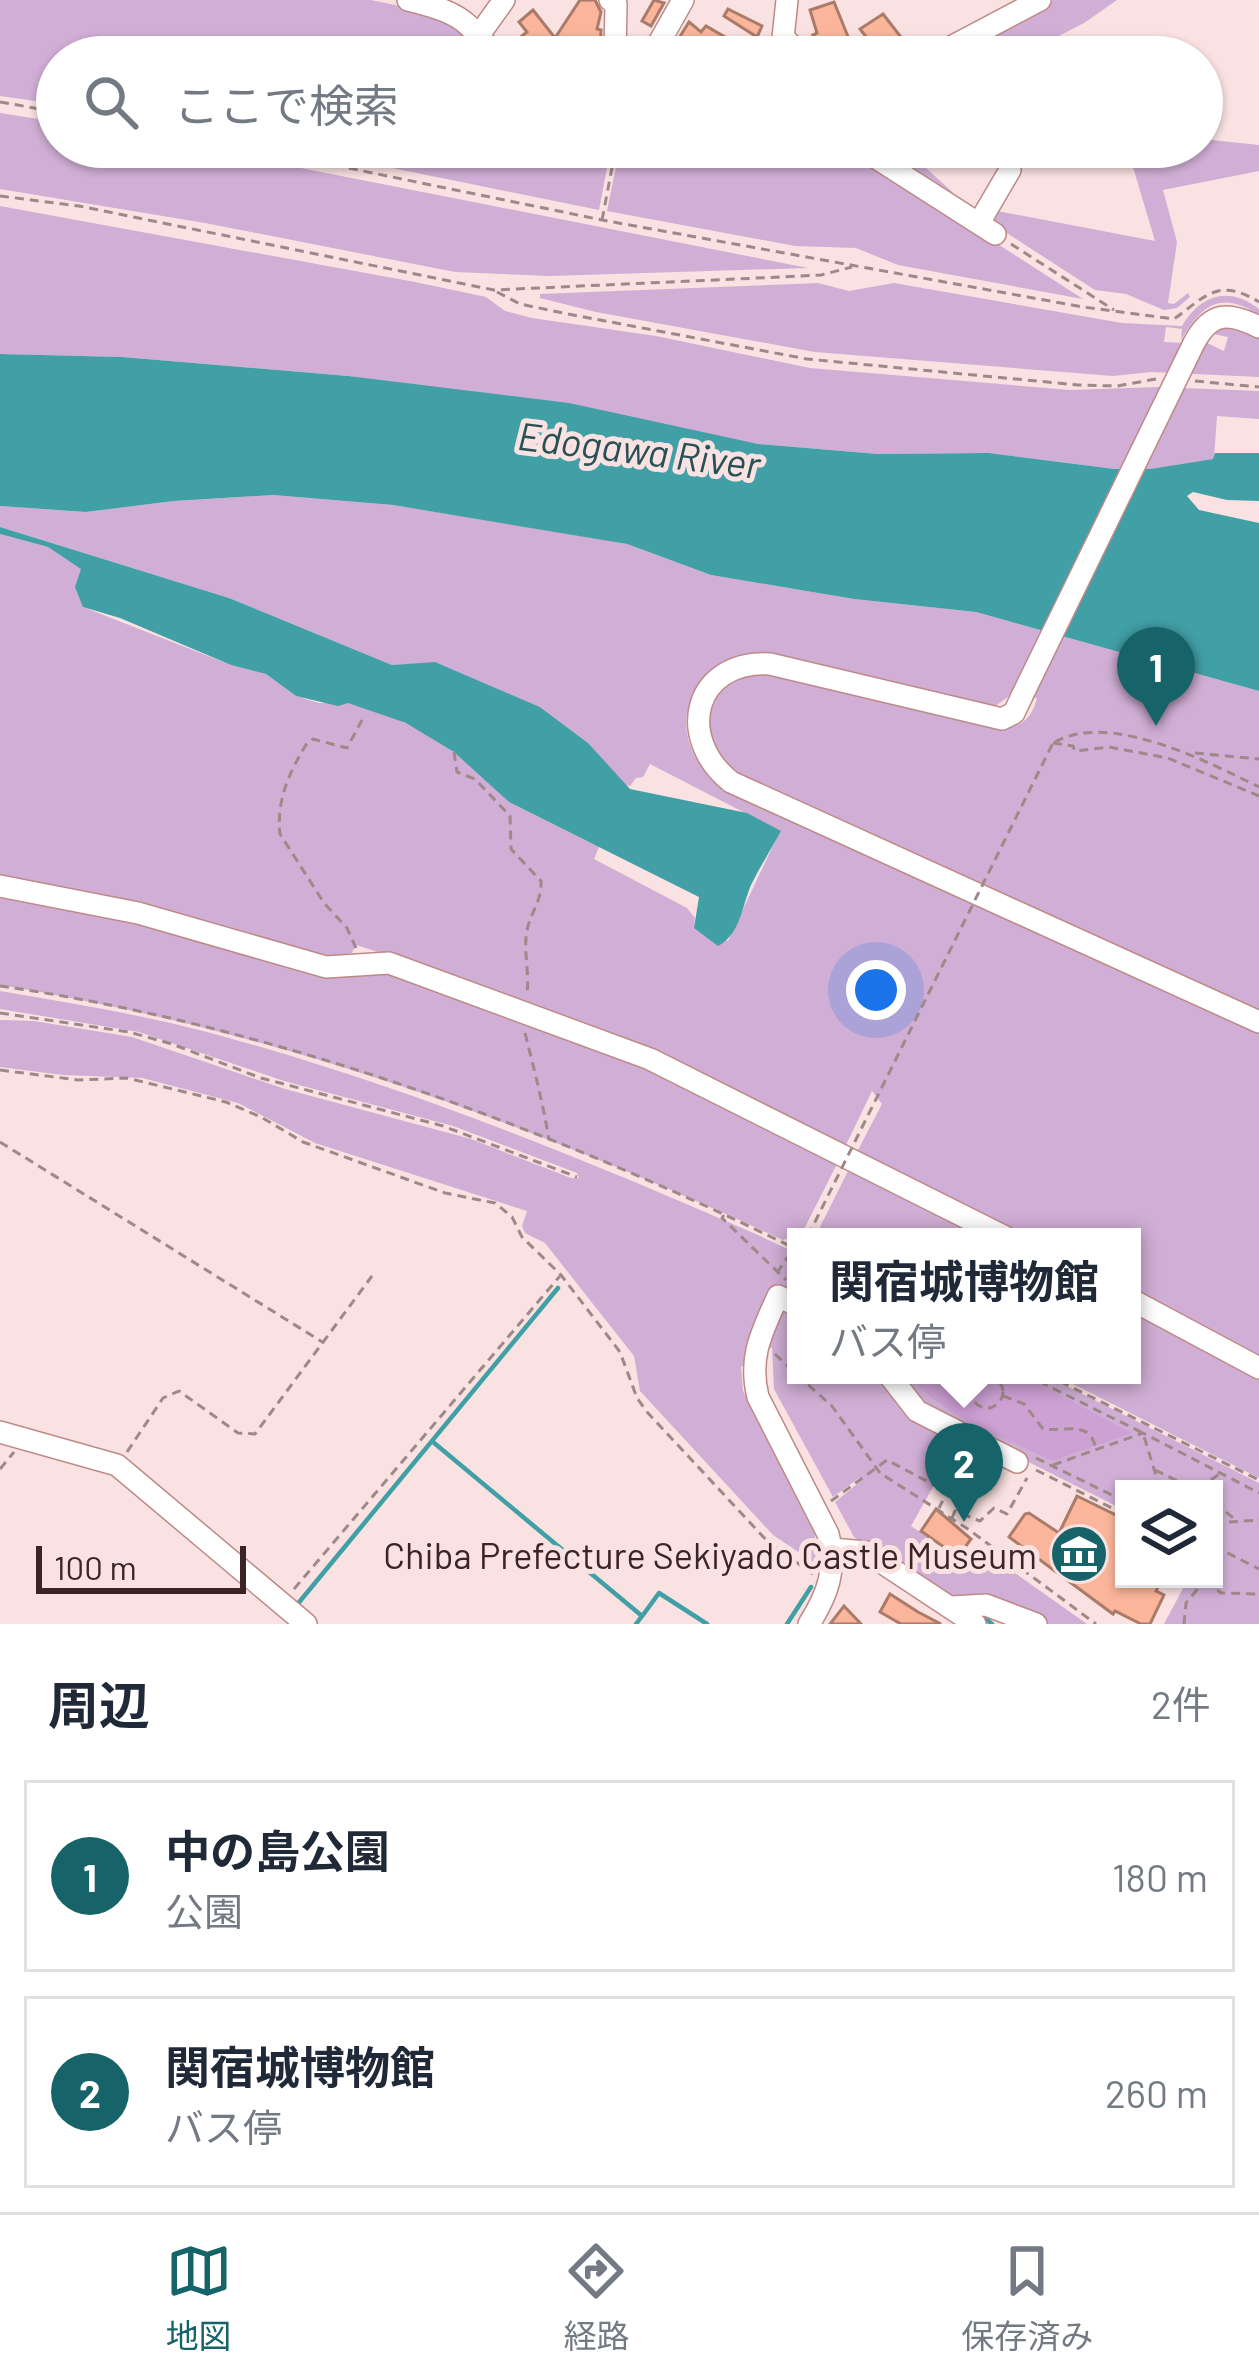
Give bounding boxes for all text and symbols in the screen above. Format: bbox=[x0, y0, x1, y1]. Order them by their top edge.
search box bbox=[36, 36, 1223, 168]
icon: search bbox=[78, 69, 144, 135]
text: ここで検索 bbox=[174, 77, 399, 131]
water label: Edogawa River bbox=[515, 411, 764, 487]
pin: 1 bbox=[1117, 627, 1195, 726]
your location bbox=[846, 960, 906, 1020]
popup bbox=[787, 1228, 1141, 1384]
text: 関宿城博物館 bbox=[829, 1253, 1099, 1307]
text: バス停 bbox=[829, 1317, 946, 1364]
pin: 2 bbox=[925, 1423, 1003, 1522]
map controls bbox=[1115, 1480, 1223, 1588]
button: layers bbox=[1115, 1480, 1223, 1588]
museum icon: Chiba Prefecture Sekiyado Castle Museum bbox=[1048, 1523, 1110, 1585]
place label: Chiba Prefecture Sekiyado Castle Museum bbox=[383, 1533, 1037, 1576]
scale bar bbox=[36, 1540, 246, 1593]
text: 100 m bbox=[54, 1547, 137, 1587]
text: 周辺 bbox=[48, 1673, 150, 1734]
text: 2件 bbox=[1151, 1680, 1211, 1727]
text: 中の島公園 bbox=[165, 1823, 390, 1877]
text: 1 bbox=[83, 1853, 97, 1900]
text: 180 m bbox=[1112, 1853, 1208, 1900]
text: 公園 bbox=[165, 1887, 243, 1934]
text: 関宿城博物館 bbox=[165, 2039, 435, 2093]
text: 2 bbox=[79, 2069, 101, 2116]
text: 260 m bbox=[1105, 2069, 1208, 2116]
text: バス停 bbox=[165, 2103, 282, 2150]
tab: 地図 bbox=[166, 2238, 232, 2358]
tab: 経路 bbox=[563, 2238, 629, 2358]
tab: 保存済み bbox=[961, 2238, 1093, 2358]

